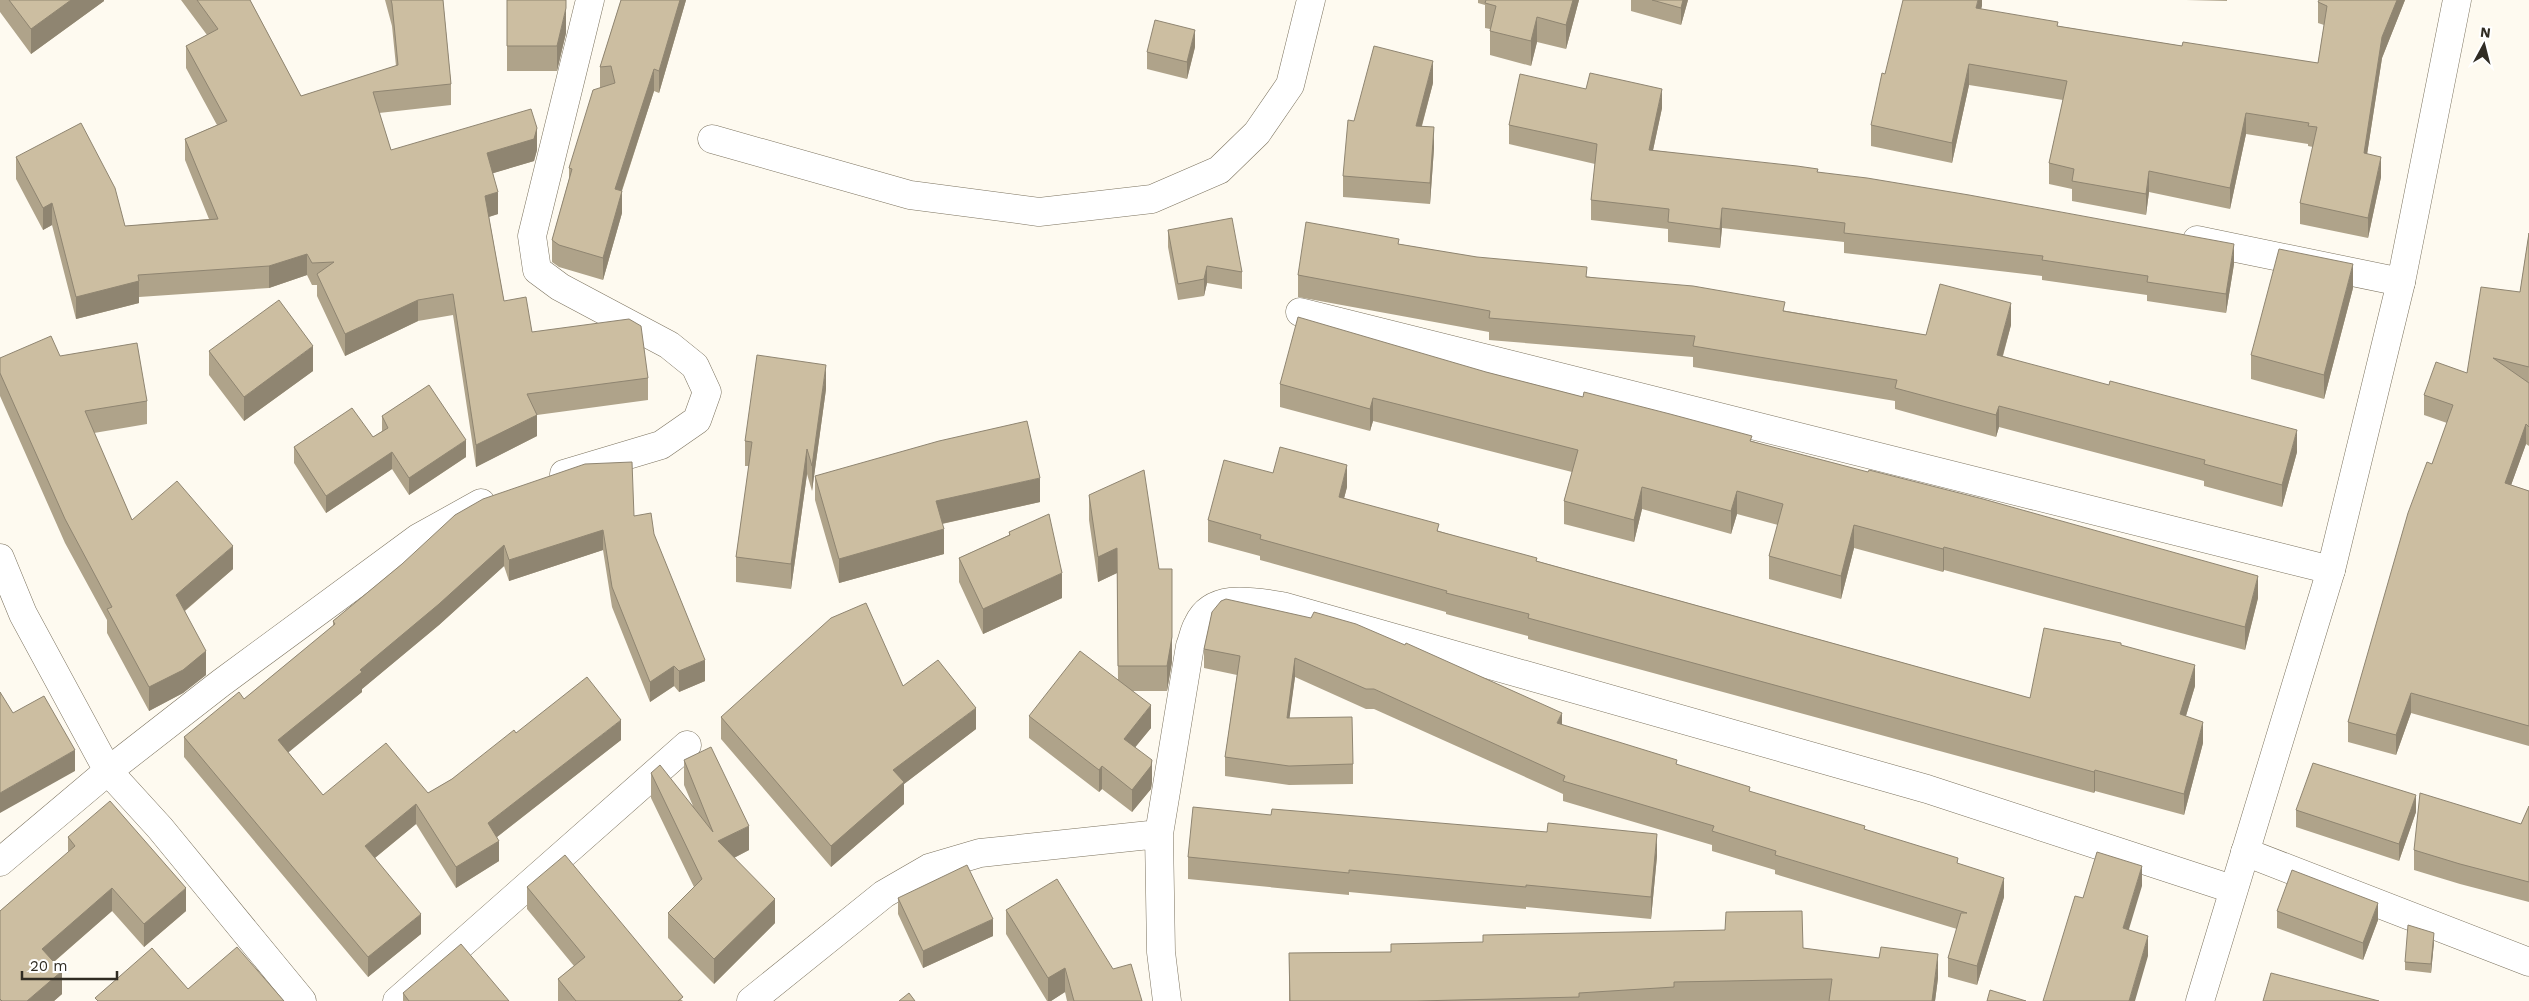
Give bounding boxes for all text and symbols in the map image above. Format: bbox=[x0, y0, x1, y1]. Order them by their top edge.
north arrow bbox=[2459, 20, 2509, 70]
text: N bbox=[2479, 24, 2492, 41]
scale bar bbox=[22, 948, 118, 980]
text: 20 m bbox=[30, 957, 68, 975]

